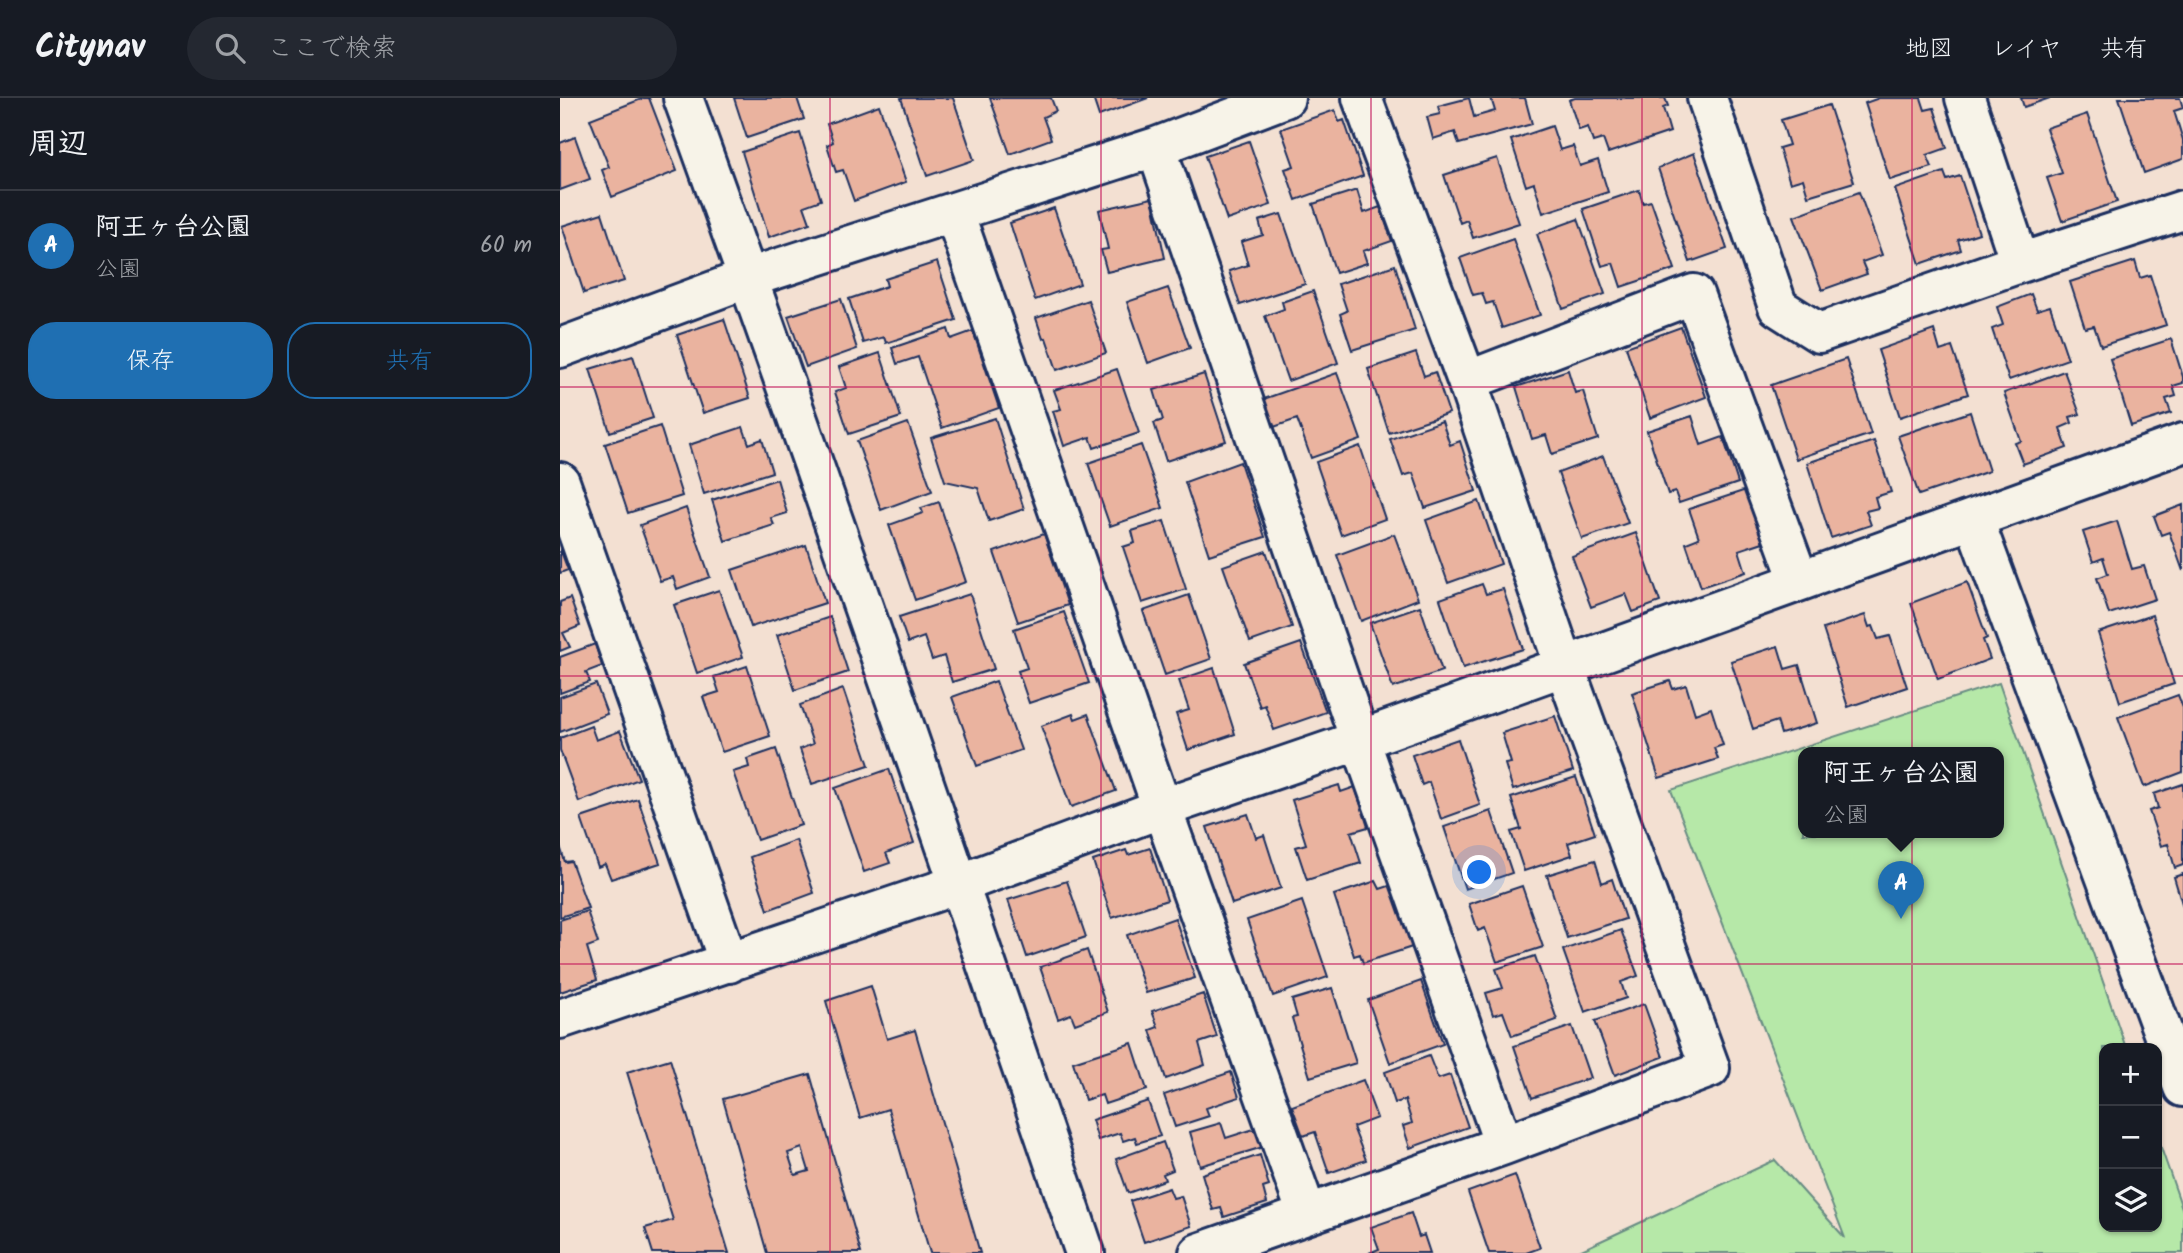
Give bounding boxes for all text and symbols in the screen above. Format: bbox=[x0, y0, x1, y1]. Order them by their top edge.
search box bbox=[187, 17, 677, 80]
text: Citynav bbox=[35, 22, 145, 75]
text: ここで検索 bbox=[267, 28, 397, 70]
icon: search bbox=[211, 29, 249, 67]
text: 地図 bbox=[1905, 30, 1953, 69]
text: レイヤ bbox=[1991, 30, 2062, 69]
text: 共有 bbox=[2100, 30, 2148, 69]
text: 周辺 bbox=[28, 121, 88, 169]
text: 阿王ヶ台公園 bbox=[95, 207, 251, 249]
text: A bbox=[44, 228, 58, 264]
text: 60 m bbox=[480, 228, 532, 264]
text: 公園 bbox=[95, 252, 141, 288]
button: 保存 bbox=[28, 322, 273, 399]
button: 共有 bbox=[287, 322, 532, 399]
popup bbox=[1798, 747, 2004, 838]
text: 阿王ヶ台公園 bbox=[1823, 753, 1979, 795]
text: 公園 bbox=[1823, 798, 1869, 834]
your location bbox=[1462, 855, 1496, 889]
pin: A bbox=[1878, 861, 1924, 919]
map controls bbox=[2099, 1043, 2162, 1232]
button: + bbox=[2099, 1043, 2162, 1106]
button: − bbox=[2099, 1106, 2162, 1169]
button: layers bbox=[2099, 1169, 2162, 1232]

